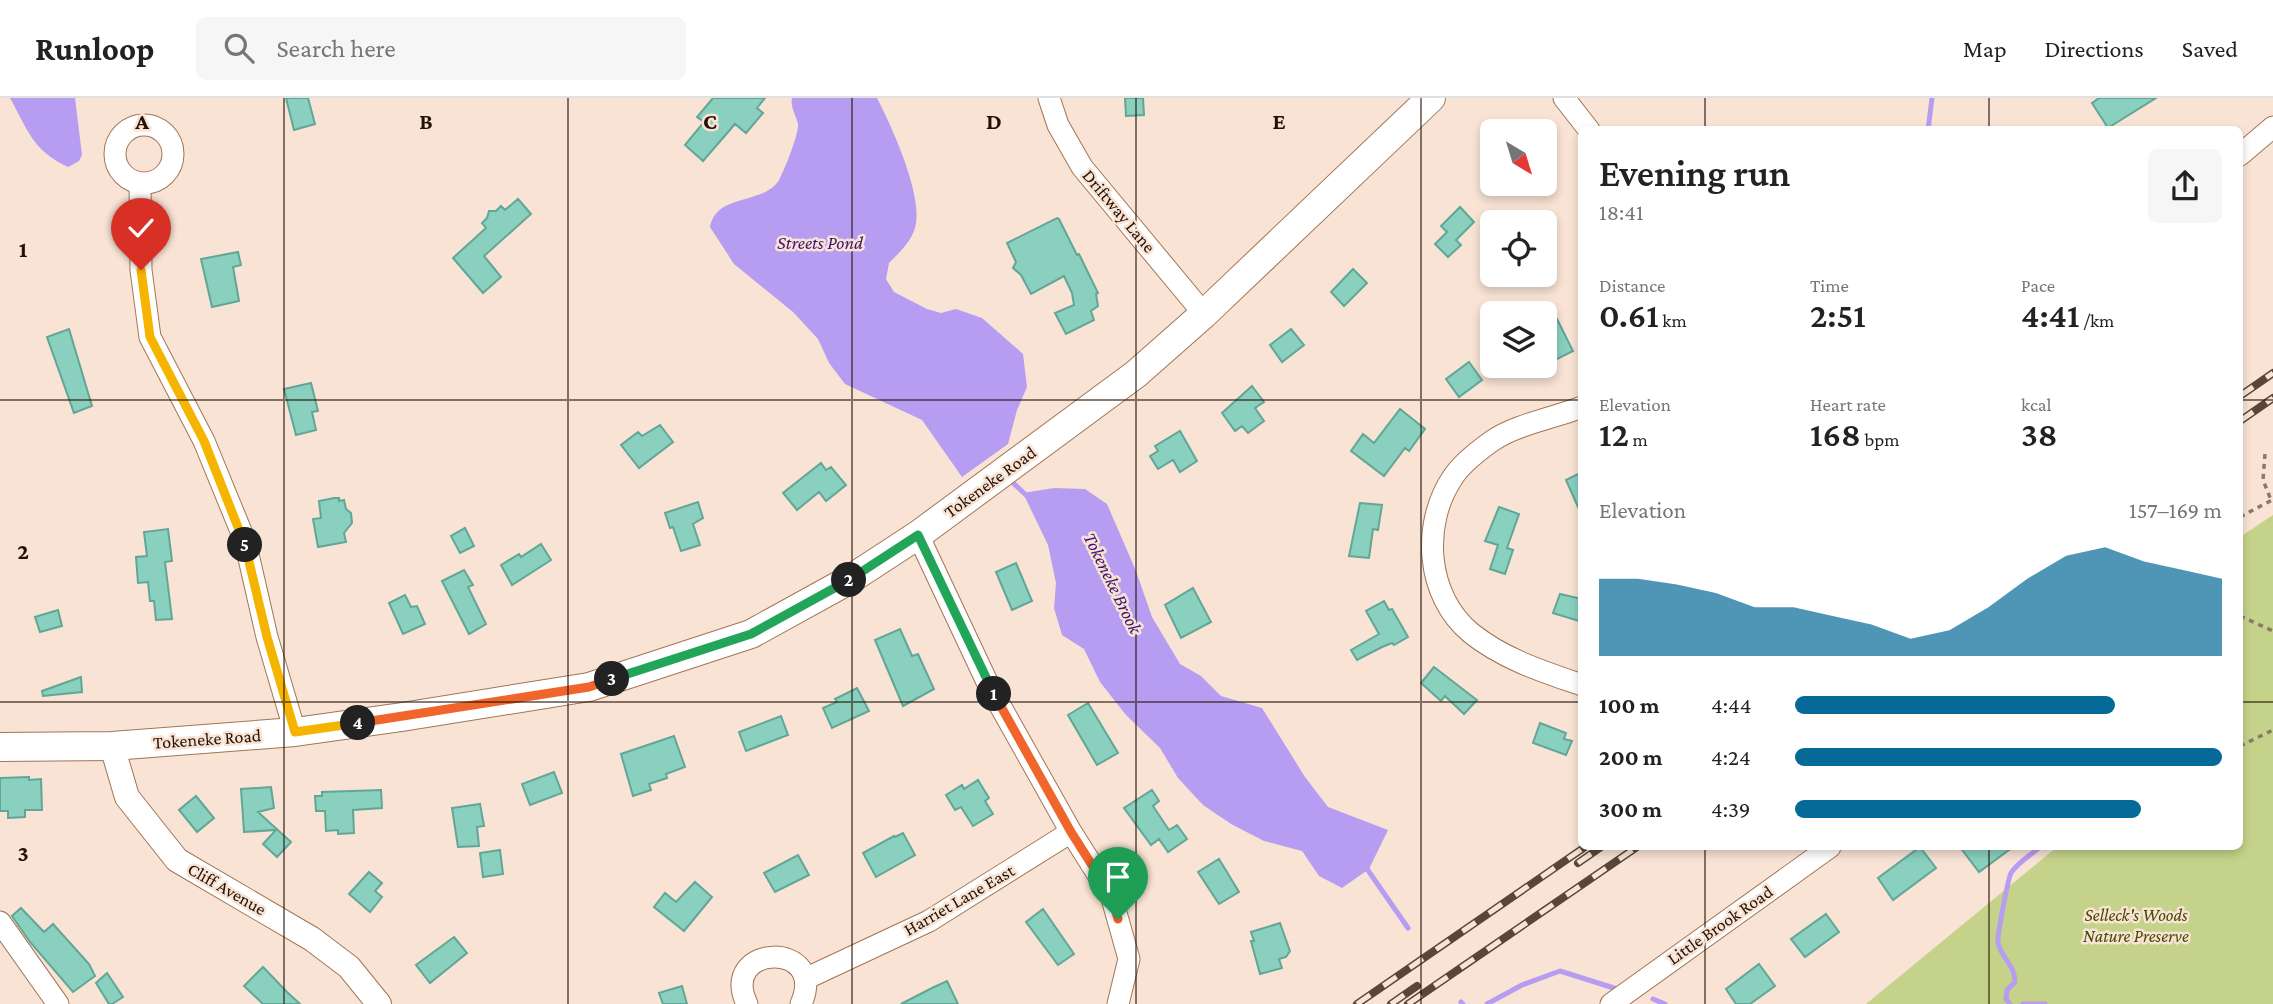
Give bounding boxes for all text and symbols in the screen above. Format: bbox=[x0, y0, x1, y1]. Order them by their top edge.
search box bbox=[196, 17, 686, 80]
icon: search bbox=[220, 29, 258, 67]
text: Runloop bbox=[35, 30, 154, 67]
text: Search here bbox=[276, 34, 396, 63]
text: Map bbox=[1963, 35, 2007, 62]
text: Directions bbox=[2045, 35, 2144, 62]
text: Saved bbox=[2182, 35, 2238, 62]
text: A bbox=[134, 108, 149, 134]
text: B bbox=[419, 108, 433, 134]
text: C bbox=[703, 108, 717, 134]
text: D bbox=[986, 108, 1002, 134]
text: E bbox=[1272, 108, 1286, 134]
north arrow bbox=[1480, 119, 1558, 196]
map controls bbox=[1480, 119, 1557, 378]
button: share bbox=[2148, 149, 2222, 223]
text: Evening run bbox=[1599, 152, 1790, 194]
street label: Driftway Lane bbox=[1078, 165, 1160, 257]
pin bbox=[111, 198, 171, 270]
text: 18:41 bbox=[1599, 199, 1644, 225]
icon: check bbox=[122, 209, 160, 247]
button: locate bbox=[1480, 210, 1557, 287]
water label: Streets Pond bbox=[777, 232, 864, 253]
text: 1 bbox=[19, 236, 28, 262]
text: Distance bbox=[1599, 275, 1665, 296]
text: Time bbox=[1810, 275, 1849, 296]
text: Pace bbox=[2021, 275, 2055, 296]
text: 0.61 bbox=[1599, 296, 1659, 335]
text: 2:51 bbox=[1810, 296, 1866, 335]
text: 4:41 bbox=[2021, 296, 2080, 335]
button: layers bbox=[1480, 301, 1557, 378]
text: km bbox=[1659, 310, 1687, 331]
text: /km bbox=[2080, 310, 2114, 331]
text: Elevation bbox=[1599, 394, 1671, 415]
text: Heart rate bbox=[1810, 394, 1886, 415]
text: kcal bbox=[2021, 394, 2052, 415]
text: 12 bbox=[1599, 415, 1629, 454]
text: 168 bbox=[1810, 415, 1861, 454]
text: 38 bbox=[2021, 415, 2058, 454]
text: m bbox=[1629, 429, 1648, 450]
text: bpm bbox=[1861, 429, 1899, 450]
street label: Tokeneke Road bbox=[940, 442, 1040, 522]
text: Elevation bbox=[1599, 497, 1686, 523]
text: 157–169 m bbox=[2129, 497, 2222, 523]
pin: 5 bbox=[228, 528, 262, 562]
water label: Tokeneke Brook bbox=[1079, 529, 1147, 638]
text: 5 bbox=[240, 534, 249, 555]
text: 2 bbox=[17, 538, 29, 564]
pin: 2 bbox=[832, 562, 866, 598]
text: 2 bbox=[844, 569, 853, 590]
pin: 3 bbox=[594, 662, 630, 696]
text: 3 bbox=[607, 668, 616, 689]
pin: 1 bbox=[976, 676, 1012, 712]
text: 1 bbox=[990, 683, 997, 704]
text: 100 m bbox=[1599, 692, 1659, 718]
text: 4:44 bbox=[1711, 692, 1752, 718]
pin: 4 bbox=[340, 706, 376, 740]
text: 4 bbox=[352, 712, 363, 733]
street label: Tokeneke Road bbox=[152, 725, 262, 753]
text: 200 m bbox=[1599, 744, 1663, 770]
text: 4:24 bbox=[1711, 744, 1751, 770]
text: 300 m bbox=[1599, 796, 1662, 822]
text: 4:39 bbox=[1711, 796, 1751, 822]
text: 3 bbox=[17, 840, 29, 866]
pin bbox=[1088, 847, 1148, 919]
icon: arrive bbox=[1099, 858, 1137, 896]
street label: Cliff Avenue bbox=[184, 859, 270, 919]
street label: Harriet Lane East bbox=[900, 860, 1019, 940]
street label: Little Brook Road bbox=[1664, 881, 1777, 969]
park label: Selleck's Woods Nature Preserve bbox=[2083, 905, 2189, 946]

